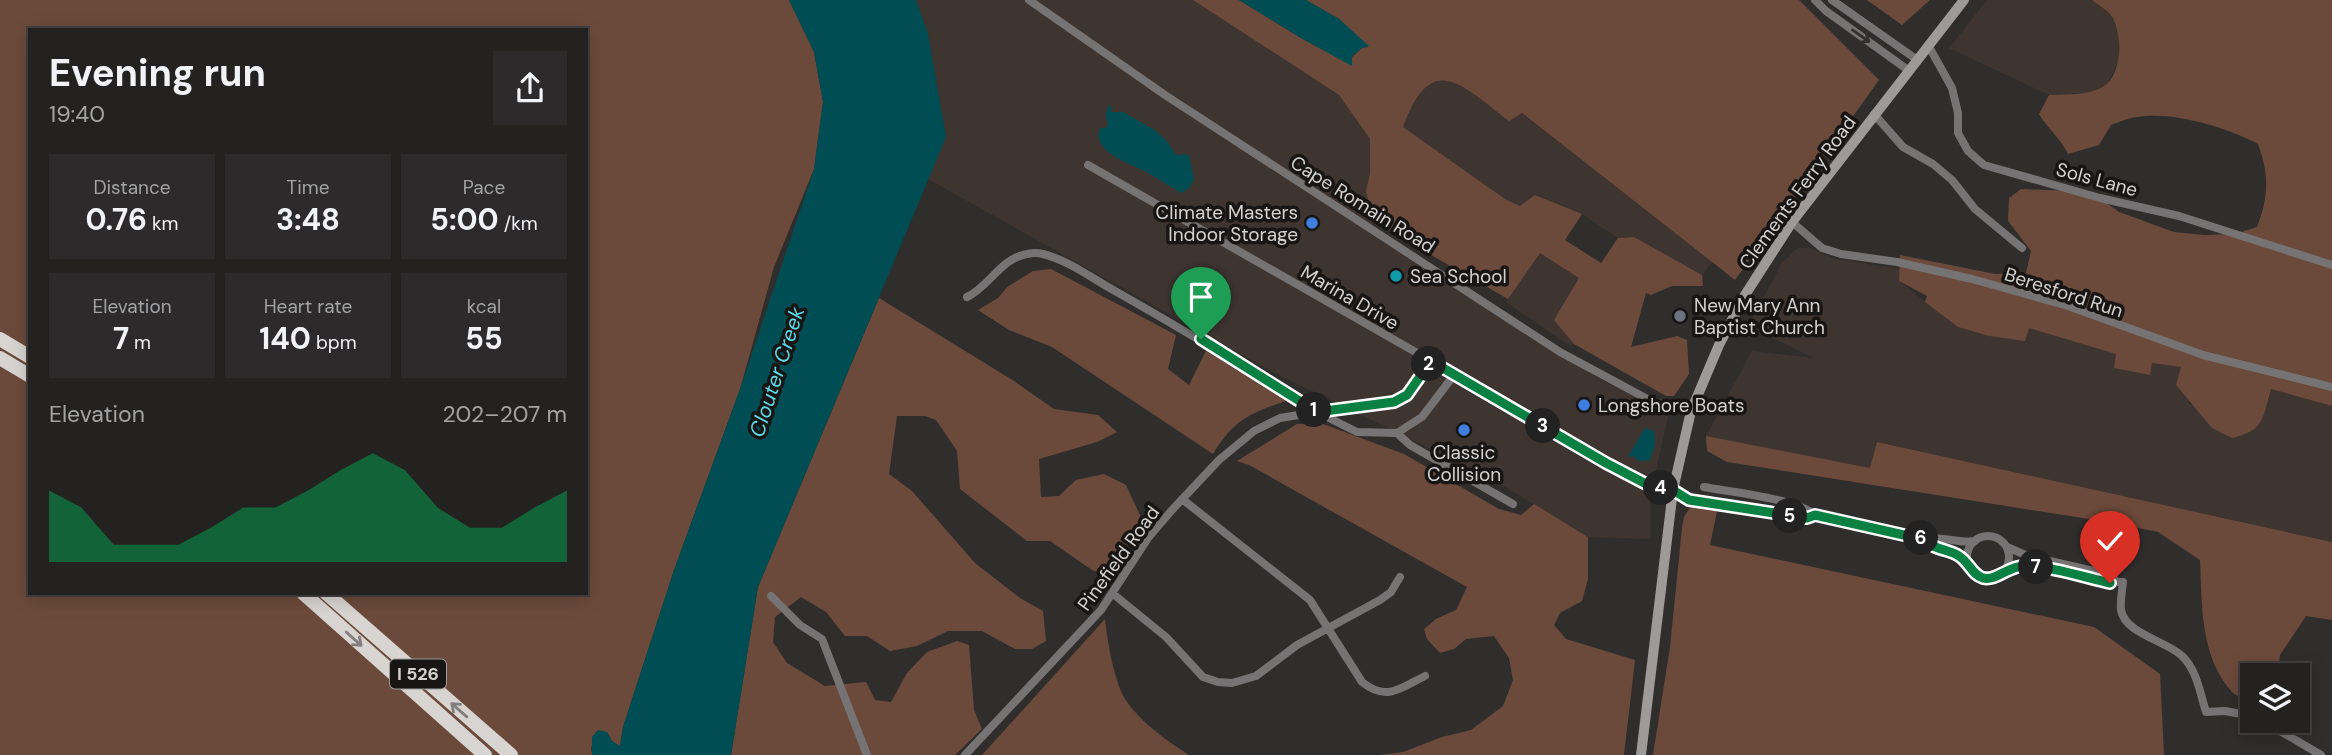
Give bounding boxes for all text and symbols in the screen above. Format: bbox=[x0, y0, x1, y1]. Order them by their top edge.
one-way arrow bbox=[1851, 29, 1870, 43]
text: Evening run bbox=[49, 48, 266, 98]
button: share bbox=[493, 51, 567, 125]
text: 19:40 bbox=[49, 99, 105, 129]
street label: Clements Ferry Road bbox=[1733, 111, 1862, 274]
street label: Cape Romain Road bbox=[1286, 150, 1440, 259]
street label: Sols Lane bbox=[2053, 157, 2140, 202]
text: Distance bbox=[93, 175, 171, 200]
text: Time bbox=[287, 175, 329, 200]
text: Pace bbox=[463, 175, 505, 200]
text: 0.76 bbox=[86, 200, 147, 239]
text: 3:48 bbox=[276, 200, 340, 239]
text: 5:00 bbox=[430, 200, 499, 239]
place label: Climate Masters Indoor Storage bbox=[1156, 200, 1298, 247]
text: km bbox=[147, 211, 178, 236]
text: /km bbox=[499, 211, 538, 236]
marker: Climate Masters Indoor Storage bbox=[1304, 215, 1320, 231]
street label: Marina Drive bbox=[1296, 259, 1403, 336]
street label: Beresford Run bbox=[2001, 262, 2126, 323]
place label: Sea School bbox=[1410, 264, 1507, 289]
pin bbox=[1171, 267, 1231, 339]
marker: Sea School bbox=[1388, 268, 1404, 284]
icon: arrive bbox=[1182, 278, 1220, 316]
place label: New Mary Ann Baptist Church bbox=[1694, 293, 1825, 340]
text: Elevation bbox=[92, 294, 172, 319]
text: Heart rate bbox=[264, 294, 352, 319]
text: kcal bbox=[467, 294, 501, 319]
water label: Clouter Creek bbox=[743, 303, 811, 441]
marker: New Mary Ann Baptist Church bbox=[1672, 308, 1688, 324]
text: 7 bbox=[113, 319, 129, 358]
text: 140 bbox=[259, 319, 311, 358]
text: 55 bbox=[465, 319, 503, 358]
text: m bbox=[129, 330, 151, 355]
text: bpm bbox=[311, 330, 357, 355]
pin: 2 bbox=[1412, 346, 1446, 382]
text: 2 bbox=[1423, 351, 1434, 376]
pin: 1 bbox=[1296, 392, 1332, 428]
place label: Longshore Boats bbox=[1598, 393, 1744, 418]
text: 1 bbox=[1310, 397, 1317, 422]
marker: Longshore Boats bbox=[1576, 397, 1592, 413]
text: Elevation bbox=[49, 399, 145, 429]
text: 202–207 m bbox=[443, 399, 567, 429]
pin: 3 bbox=[1526, 408, 1560, 444]
text: 3 bbox=[1537, 413, 1548, 438]
marker: Classic Collision bbox=[1456, 422, 1472, 438]
place label: Classic Collision bbox=[1427, 440, 1501, 487]
pin: 4 bbox=[1644, 470, 1678, 505]
text: 4 bbox=[1654, 475, 1667, 500]
pin: 5 bbox=[1772, 498, 1808, 534]
street label: Pinefield Road bbox=[1072, 501, 1165, 616]
text: 5 bbox=[1784, 503, 1795, 528]
pin bbox=[2080, 511, 2140, 583]
pin: 6 bbox=[1904, 520, 1938, 556]
icon: check bbox=[2091, 522, 2129, 560]
text: 6 bbox=[1914, 525, 1927, 550]
pin: 7 bbox=[2018, 550, 2054, 584]
text: 7 bbox=[2030, 554, 2041, 579]
one-way arrow bbox=[345, 630, 362, 647]
road number: I 526 bbox=[390, 660, 446, 688]
map controls bbox=[2240, 663, 2310, 733]
button: layers bbox=[2240, 663, 2310, 733]
one-way arrow bbox=[451, 702, 469, 718]

